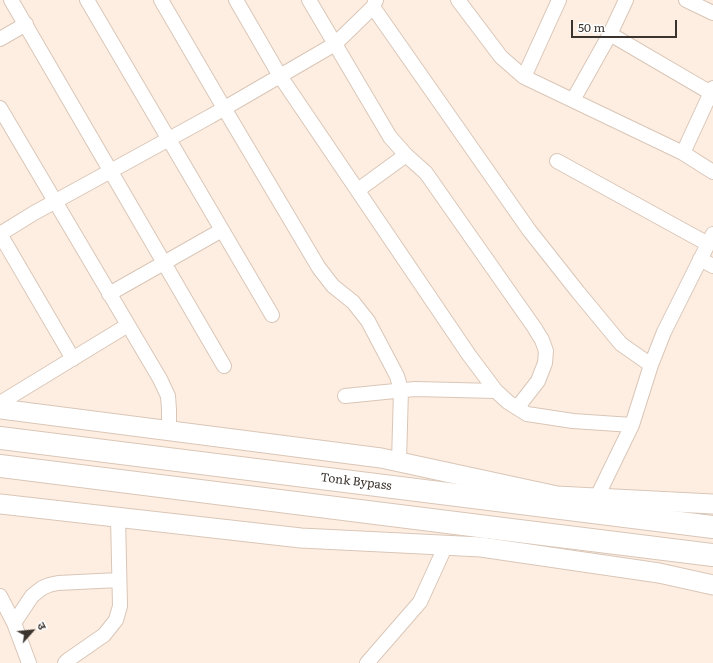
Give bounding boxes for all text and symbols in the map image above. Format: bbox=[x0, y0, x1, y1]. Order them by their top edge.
scale bar bbox=[573, 12, 679, 38]
text: 50 m bbox=[578, 18, 605, 36]
street label: Tonk Bypass bbox=[320, 470, 392, 494]
north arrow bbox=[12, 611, 52, 651]
text: उ bbox=[34, 619, 51, 632]

